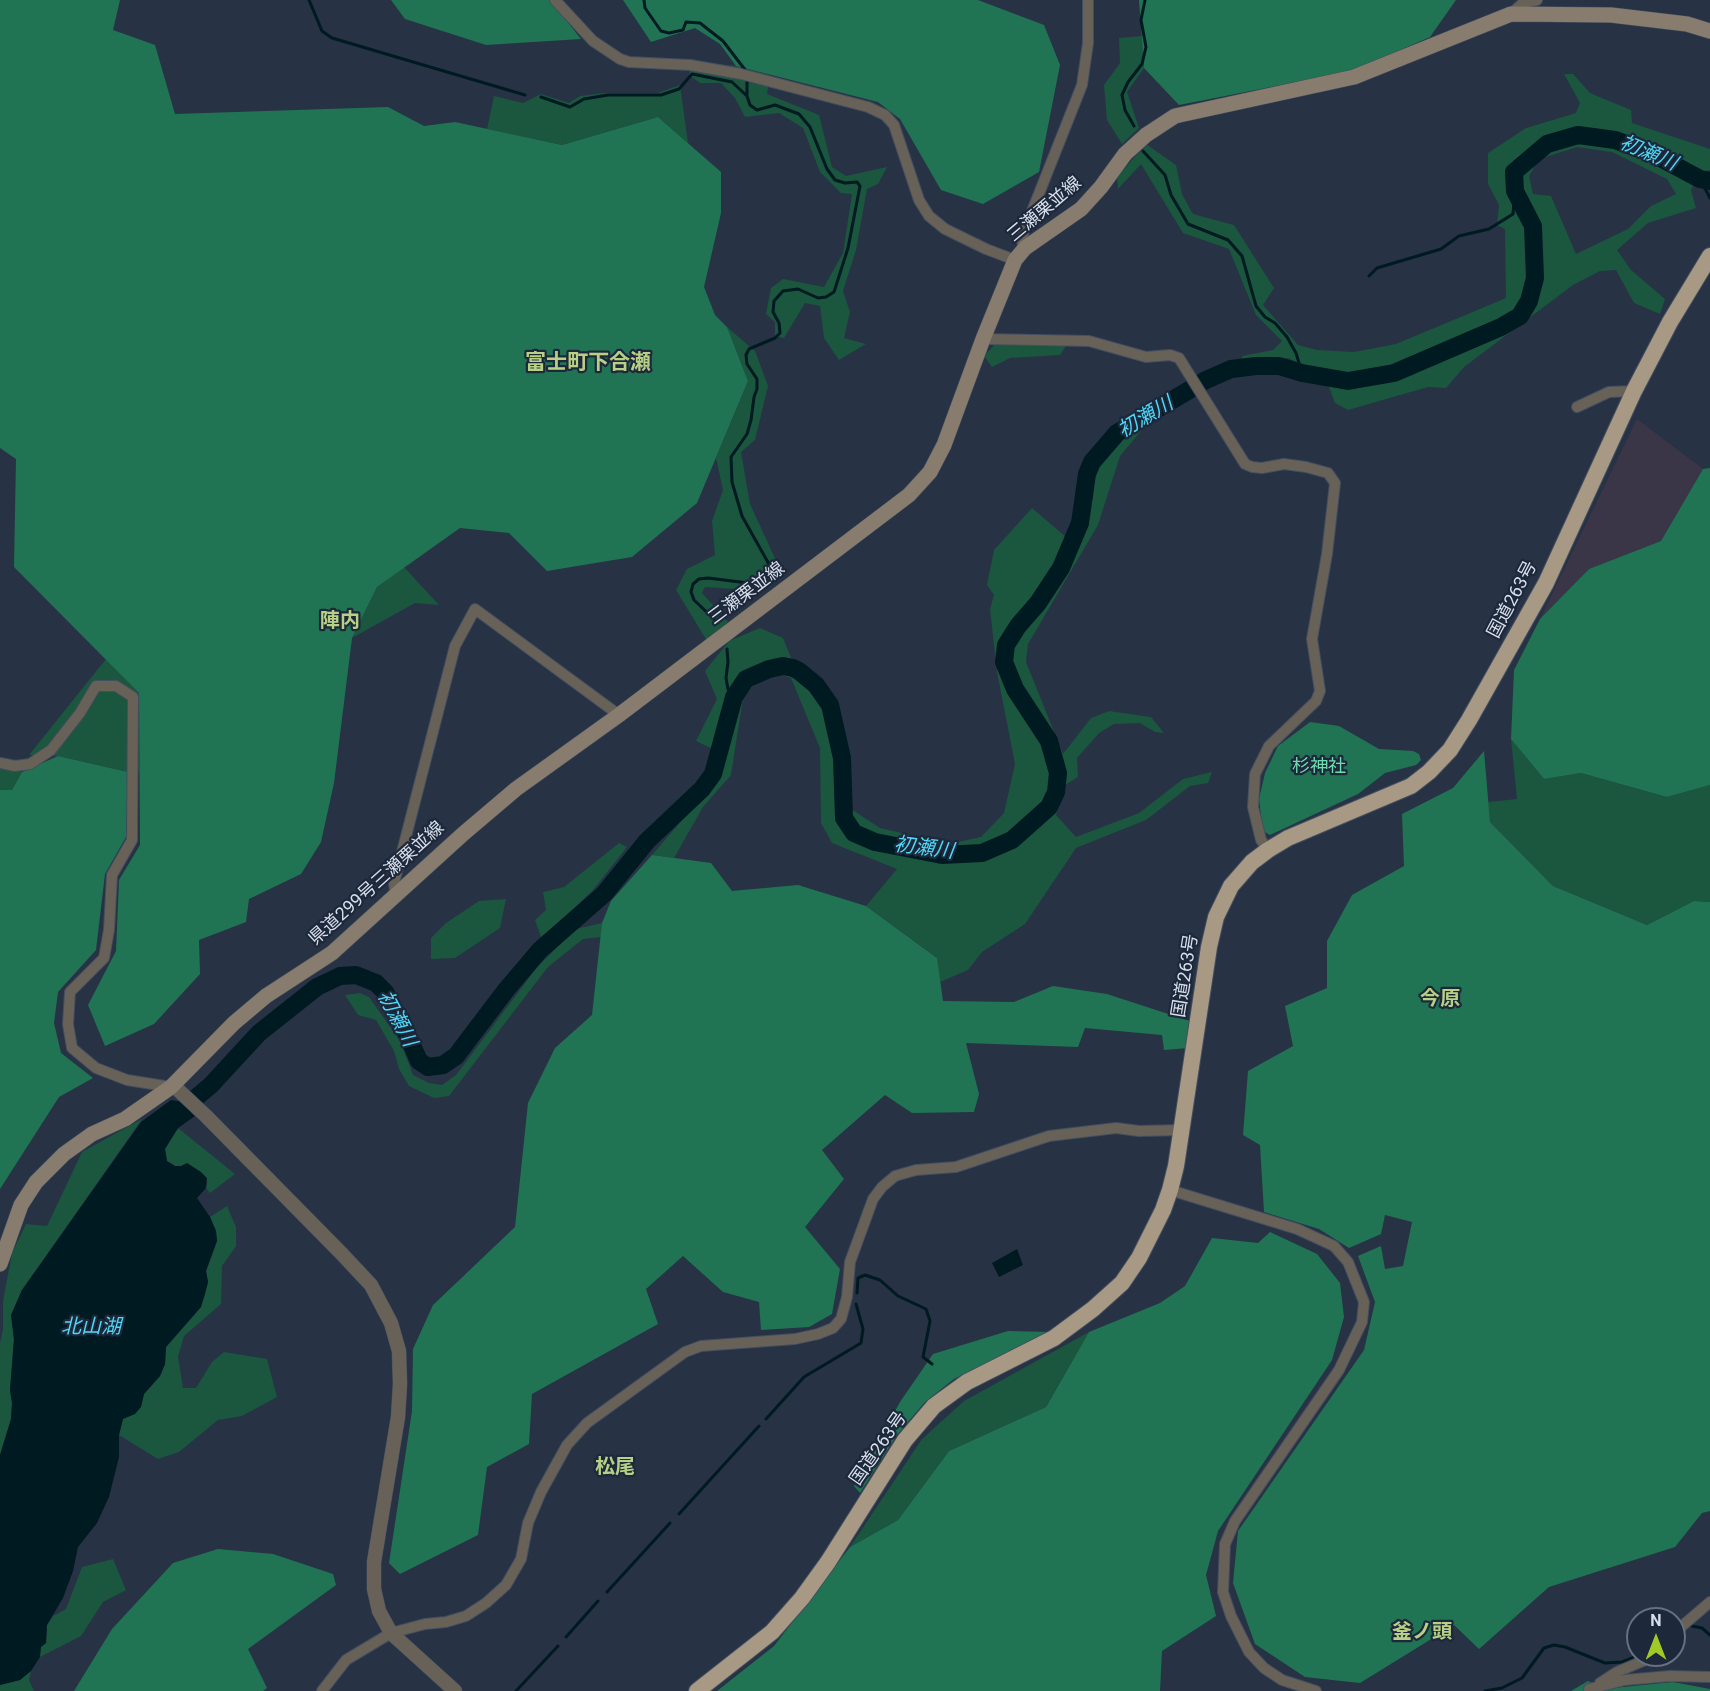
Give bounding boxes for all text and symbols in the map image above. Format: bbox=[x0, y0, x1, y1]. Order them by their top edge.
water label: 初瀬川 bbox=[1616, 131, 1680, 177]
street label: 三瀬栗並線 bbox=[1004, 173, 1086, 247]
district label: 富士町下合瀬 bbox=[525, 351, 651, 377]
water label: 初瀬川 bbox=[1114, 392, 1178, 444]
street label: 三瀬栗並線 bbox=[705, 558, 789, 630]
street label: 国道263号 bbox=[1484, 558, 1542, 642]
district label: 陣内 bbox=[320, 610, 360, 634]
park label: 杉神社 bbox=[1292, 756, 1346, 778]
street label: 県道299号三瀬栗並線 bbox=[305, 818, 449, 950]
water label: 初瀬川 bbox=[893, 833, 955, 865]
street label: 国道263号 bbox=[1169, 933, 1203, 1019]
water label: 初瀬川 bbox=[371, 987, 421, 1051]
district label: 今原 bbox=[1420, 988, 1460, 1012]
water label: 北山湖 bbox=[61, 1316, 121, 1340]
street label: 国道263号 bbox=[846, 1408, 912, 1490]
district label: 松尾 bbox=[595, 1456, 635, 1480]
north arrow bbox=[1626, 1607, 1686, 1667]
text: N bbox=[1650, 1611, 1662, 1630]
district label: 釜ノ頭 bbox=[1392, 1621, 1452, 1645]

